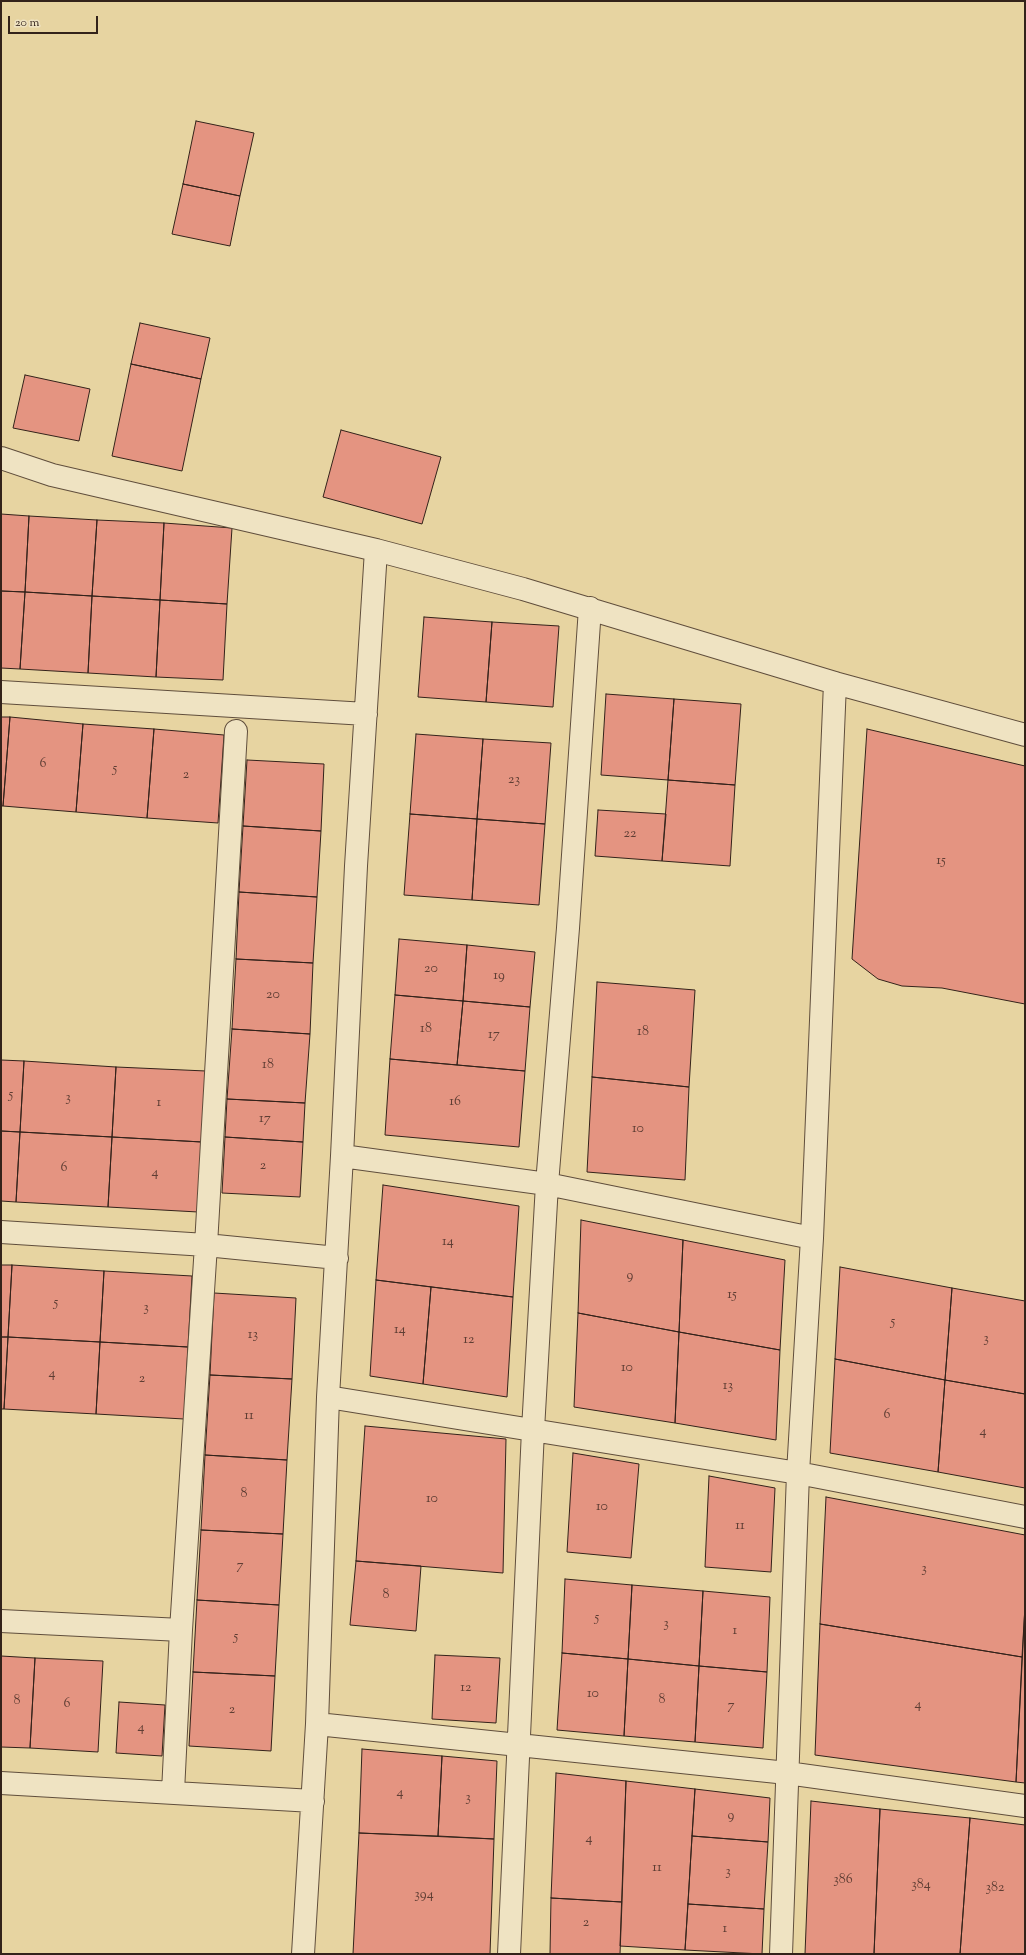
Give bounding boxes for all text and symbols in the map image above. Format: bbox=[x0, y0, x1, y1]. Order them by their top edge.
scale bar bbox=[10, 8, 100, 34]
text: 20 m bbox=[15, 14, 39, 32]
house number: 6 bbox=[40, 757, 46, 773]
house number: 5 bbox=[113, 762, 117, 778]
house number: 2 bbox=[183, 768, 189, 784]
house number: 23 bbox=[508, 773, 520, 789]
house number: 22 bbox=[623, 827, 637, 843]
house number: 15 bbox=[936, 854, 946, 870]
house number: 20 bbox=[424, 962, 438, 978]
house number: 19 bbox=[493, 969, 505, 985]
house number: 20 bbox=[266, 988, 280, 1004]
house number: 18 bbox=[420, 1022, 432, 1038]
house number: 18 bbox=[637, 1025, 649, 1041]
house number: 17 bbox=[488, 1028, 500, 1044]
house number: 18 bbox=[262, 1058, 274, 1074]
house number: 5 bbox=[9, 1088, 13, 1104]
house number: 3 bbox=[65, 1091, 71, 1107]
house number: 16 bbox=[449, 1095, 461, 1111]
house number: 1 bbox=[157, 1096, 161, 1112]
house number: 17 bbox=[259, 1112, 271, 1128]
house number: 10 bbox=[632, 1122, 644, 1138]
house number: 2 bbox=[260, 1159, 266, 1175]
house number: 6 bbox=[61, 1161, 67, 1177]
house number: 4 bbox=[151, 1166, 159, 1182]
house number: 14 bbox=[442, 1235, 454, 1251]
house number: 9 bbox=[627, 1269, 633, 1285]
house number: 15 bbox=[727, 1288, 737, 1304]
house number: 5 bbox=[54, 1296, 58, 1312]
house number: 3 bbox=[143, 1301, 149, 1317]
house number: 5 bbox=[891, 1315, 895, 1331]
house number: 14 bbox=[394, 1323, 406, 1339]
house number: 13 bbox=[248, 1328, 258, 1344]
house number: 3 bbox=[983, 1332, 989, 1348]
house number: 12 bbox=[463, 1333, 475, 1349]
house number: 10 bbox=[621, 1361, 633, 1377]
house number: 4 bbox=[48, 1367, 56, 1383]
house number: 2 bbox=[139, 1372, 145, 1388]
house number: 13 bbox=[723, 1379, 733, 1395]
house number: 6 bbox=[884, 1408, 890, 1424]
house number: 11 bbox=[244, 1409, 254, 1425]
house number: 4 bbox=[979, 1425, 987, 1441]
house number: 8 bbox=[241, 1487, 247, 1503]
house number: 10 bbox=[426, 1492, 438, 1508]
house number: 10 bbox=[596, 1500, 608, 1516]
house number: 11 bbox=[735, 1519, 745, 1535]
house number: 7 bbox=[236, 1559, 244, 1575]
house number: 3 bbox=[921, 1562, 927, 1578]
house number: 8 bbox=[383, 1588, 389, 1604]
house number: 5 bbox=[595, 1611, 599, 1627]
house number: 3 bbox=[663, 1617, 669, 1633]
house number: 1 bbox=[733, 1624, 737, 1640]
house number: 5 bbox=[234, 1630, 238, 1646]
house number: 12 bbox=[460, 1681, 472, 1697]
house number: 10 bbox=[587, 1687, 599, 1703]
house number: 8 bbox=[659, 1693, 665, 1709]
house number: 8 bbox=[14, 1694, 20, 1710]
house number: 6 bbox=[64, 1697, 70, 1713]
house number: 4 bbox=[914, 1698, 922, 1714]
house number: 7 bbox=[727, 1699, 735, 1715]
house number: 2 bbox=[229, 1703, 235, 1719]
house number: 4 bbox=[137, 1721, 145, 1737]
house number: 4 bbox=[396, 1786, 404, 1802]
house number: 3 bbox=[465, 1791, 471, 1807]
house number: 9 bbox=[728, 1809, 734, 1825]
house number: 4 bbox=[585, 1832, 593, 1848]
house number: 11 bbox=[652, 1861, 662, 1877]
house number: 3 bbox=[725, 1865, 731, 1881]
house number: 386 bbox=[833, 1873, 853, 1889]
house number: 384 bbox=[911, 1878, 931, 1894]
house number: 382 bbox=[985, 1881, 1005, 1897]
house number: 394 bbox=[414, 1888, 434, 1904]
house number: 2 bbox=[583, 1916, 589, 1932]
house number: 1 bbox=[723, 1922, 727, 1938]

